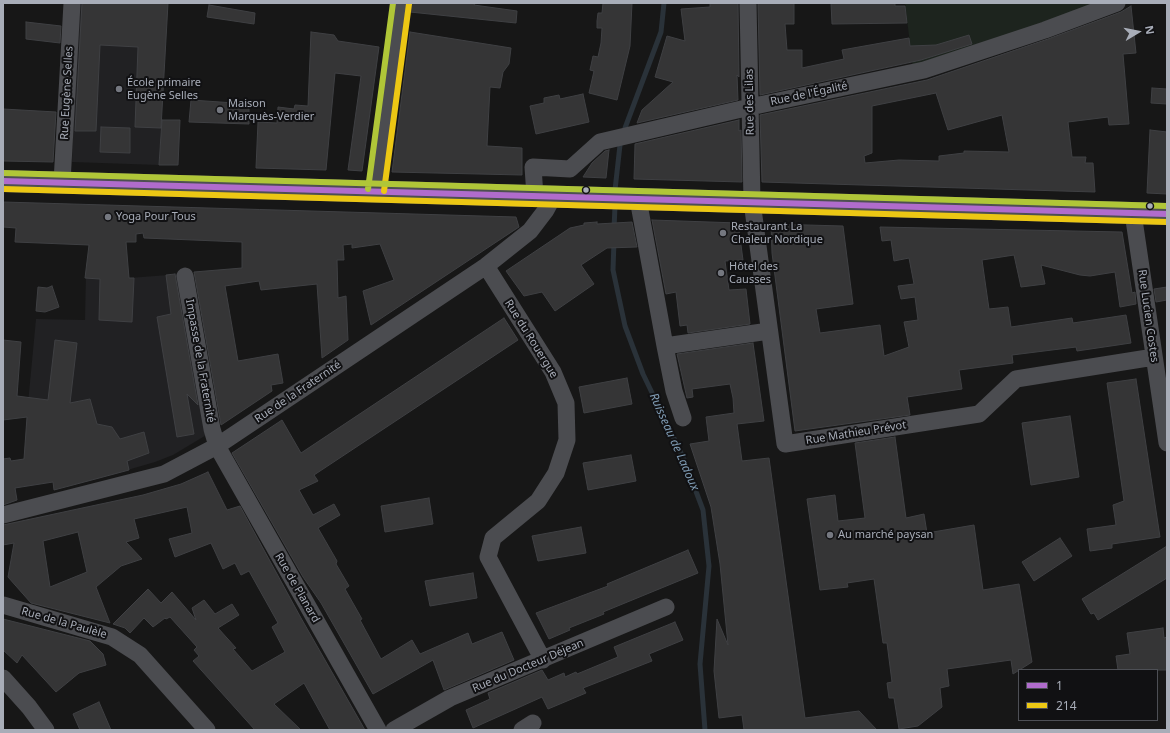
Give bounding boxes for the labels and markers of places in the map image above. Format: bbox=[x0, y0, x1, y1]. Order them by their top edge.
place label: École primaire Eugène Selles bbox=[127, 76, 201, 102]
marker: École primaire Eugène Selles bbox=[114, 84, 124, 94]
place label: Maison Marquès-Verdier bbox=[228, 97, 314, 123]
marker: Maison Marquès-Verdier bbox=[215, 105, 225, 115]
unlabelled marker bbox=[581, 185, 591, 195]
unlabelled marker bbox=[1145, 201, 1155, 211]
place label: Yoga Pour Tous bbox=[116, 210, 196, 224]
marker: Yoga Pour Tous bbox=[103, 212, 113, 222]
place label: Restaurant La Chaleur Nordique bbox=[731, 220, 823, 246]
marker: Restaurant La Chaleur Nordique bbox=[718, 228, 728, 238]
place label: Hôtel des Causses bbox=[729, 260, 778, 286]
marker: Hôtel des Causses bbox=[716, 268, 726, 278]
place label: Au marché paysan bbox=[838, 528, 933, 542]
marker: Au marché paysan bbox=[825, 530, 835, 540]

